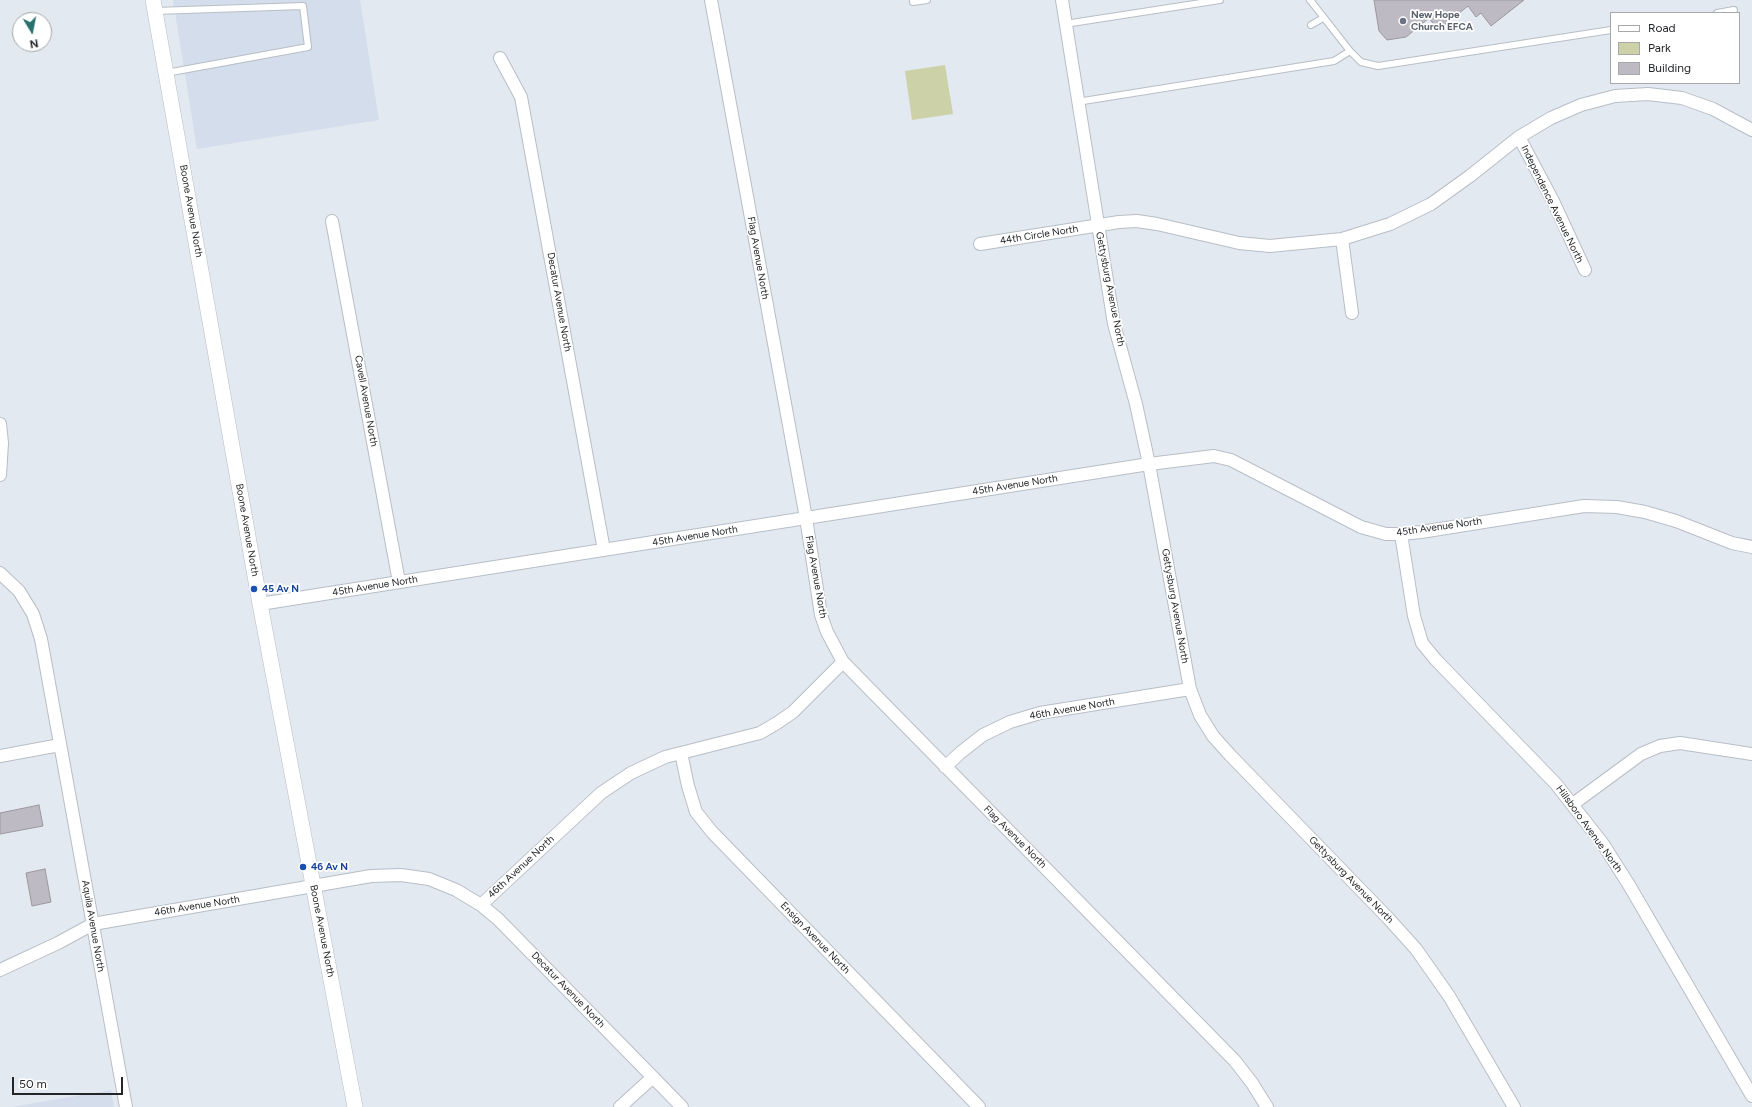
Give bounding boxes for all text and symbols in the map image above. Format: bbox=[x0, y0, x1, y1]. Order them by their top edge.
place label: New Hope Church EFCA bbox=[1411, 9, 1473, 32]
north arrow bbox=[12, 12, 52, 52]
legend bbox=[1610, 12, 1740, 84]
marker: New Hope Church EFCA bbox=[1398, 16, 1408, 26]
text: Road bbox=[1648, 21, 1676, 35]
text: N bbox=[29, 36, 39, 50]
text: Park bbox=[1648, 41, 1671, 55]
text: Building bbox=[1648, 61, 1691, 75]
street label: Independence Avenue North bbox=[1518, 143, 1586, 265]
street label: Boone Avenue North bbox=[177, 164, 205, 258]
street label: Flag Avenue North bbox=[745, 216, 771, 300]
street label: 44th Circle North bbox=[999, 223, 1079, 247]
street label: Gettysburg Avenue North bbox=[1093, 231, 1127, 347]
street label: Decatur Avenue North bbox=[544, 251, 574, 353]
street label: Cavell Avenue North bbox=[352, 355, 380, 447]
street label: 45th Avenue North bbox=[971, 472, 1059, 498]
street label: Boone Avenue North bbox=[233, 483, 261, 577]
street label: 45th Avenue North bbox=[1395, 515, 1483, 539]
street label: 45th Avenue North bbox=[651, 523, 739, 549]
street label: Flag Avenue North bbox=[803, 535, 829, 619]
street label: Gettysburg Avenue North bbox=[1159, 548, 1191, 664]
street label: 45th Avenue North bbox=[331, 573, 419, 599]
place label: 45 Av N bbox=[262, 583, 299, 595]
marker: 45 Av N bbox=[249, 584, 259, 594]
street label: 46th Avenue North bbox=[1028, 696, 1116, 722]
street label: Hillsboro Avenue North bbox=[1553, 783, 1625, 875]
street label: Flag Avenue North bbox=[981, 803, 1049, 871]
street label: 46th Avenue North bbox=[485, 833, 557, 901]
street label: Gettysburg Avenue North bbox=[1306, 834, 1396, 926]
place label: 46 Av N bbox=[311, 861, 348, 873]
marker: 46 Av N bbox=[298, 862, 308, 872]
street label: Aquila Avenue North bbox=[79, 879, 107, 973]
street label: Boone Avenue North bbox=[307, 884, 337, 978]
street label: 46th Avenue North bbox=[153, 893, 241, 919]
street label: Ensign Avenue North bbox=[778, 900, 852, 976]
street label: Decatur Avenue North bbox=[529, 950, 607, 1030]
scale bar bbox=[14, 1069, 125, 1095]
text: 50 m bbox=[19, 1077, 47, 1091]

